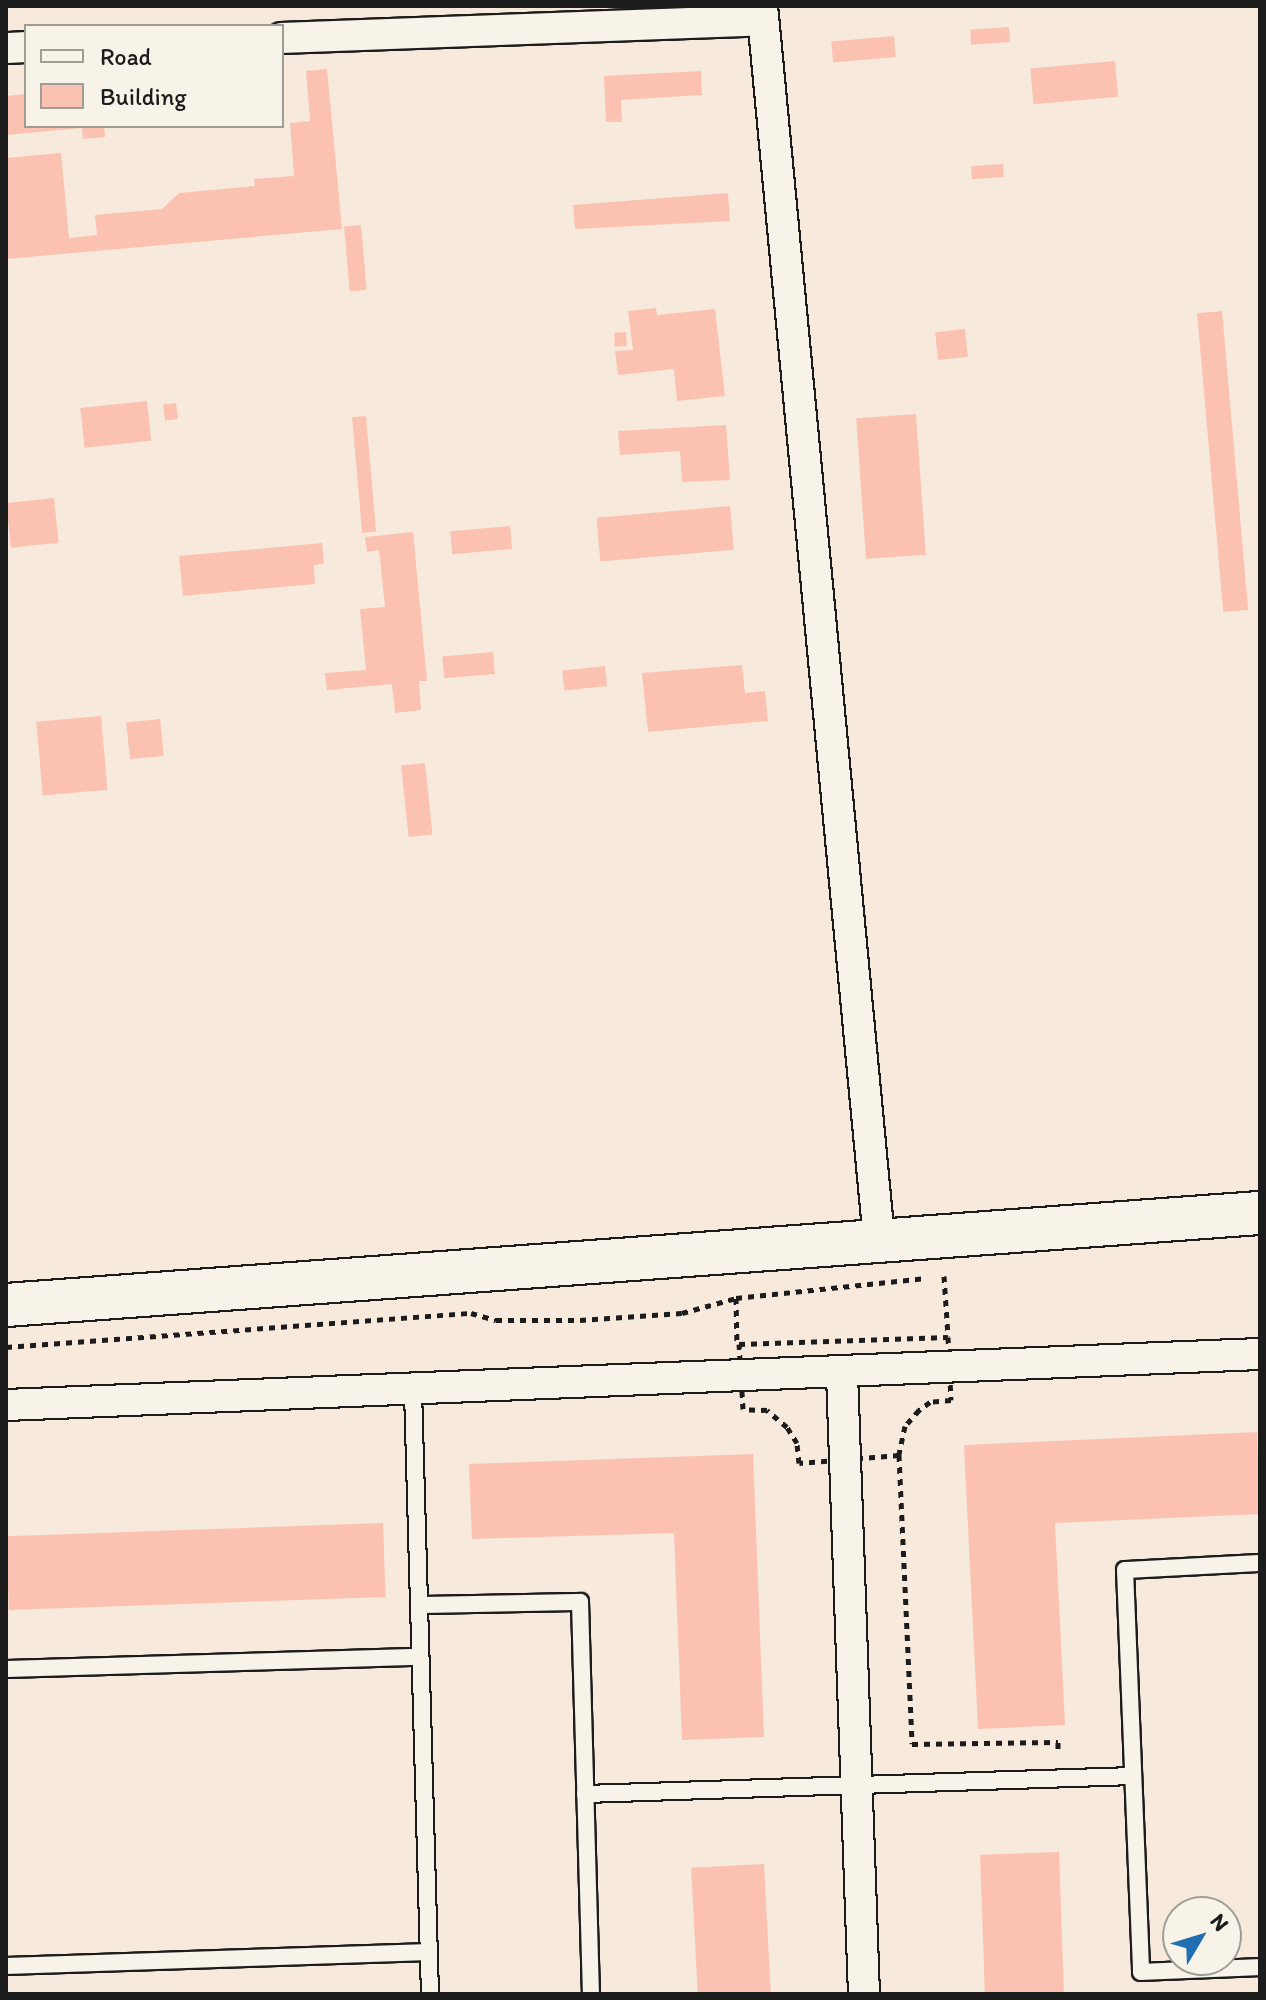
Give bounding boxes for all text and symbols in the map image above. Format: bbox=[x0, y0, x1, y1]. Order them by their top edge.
legend bbox=[24, 24, 284, 128]
text: Road bbox=[100, 42, 152, 71]
text: Building bbox=[100, 82, 187, 111]
north arrow bbox=[1162, 1896, 1242, 1976]
text: N bbox=[1205, 1908, 1235, 1936]

